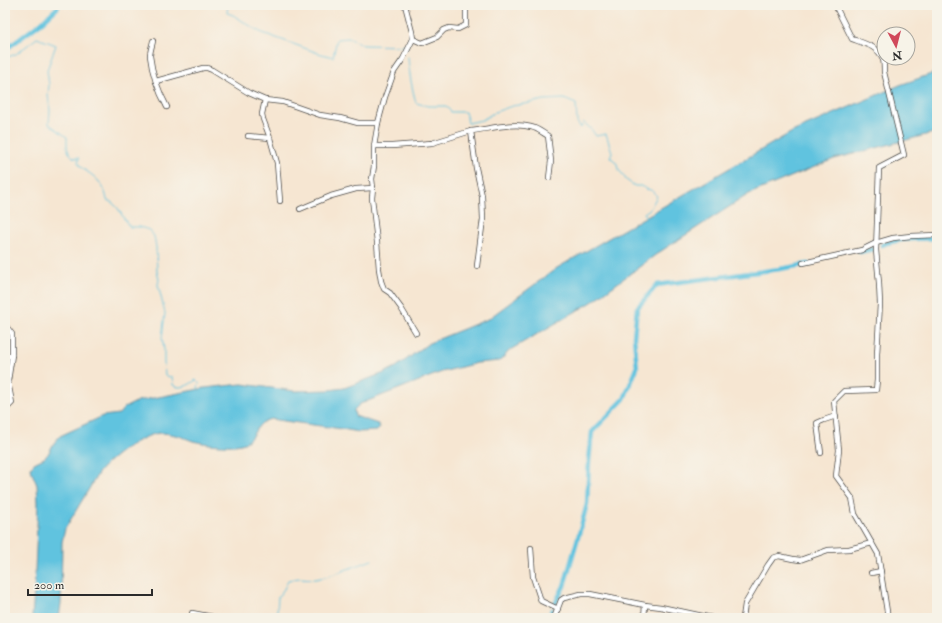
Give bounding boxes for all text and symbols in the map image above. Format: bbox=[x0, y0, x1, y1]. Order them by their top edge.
north arrow bbox=[876, 26, 916, 66]
text: N bbox=[890, 48, 904, 63]
scale bar bbox=[28, 571, 152, 597]
text: 200 m bbox=[34, 578, 65, 593]

